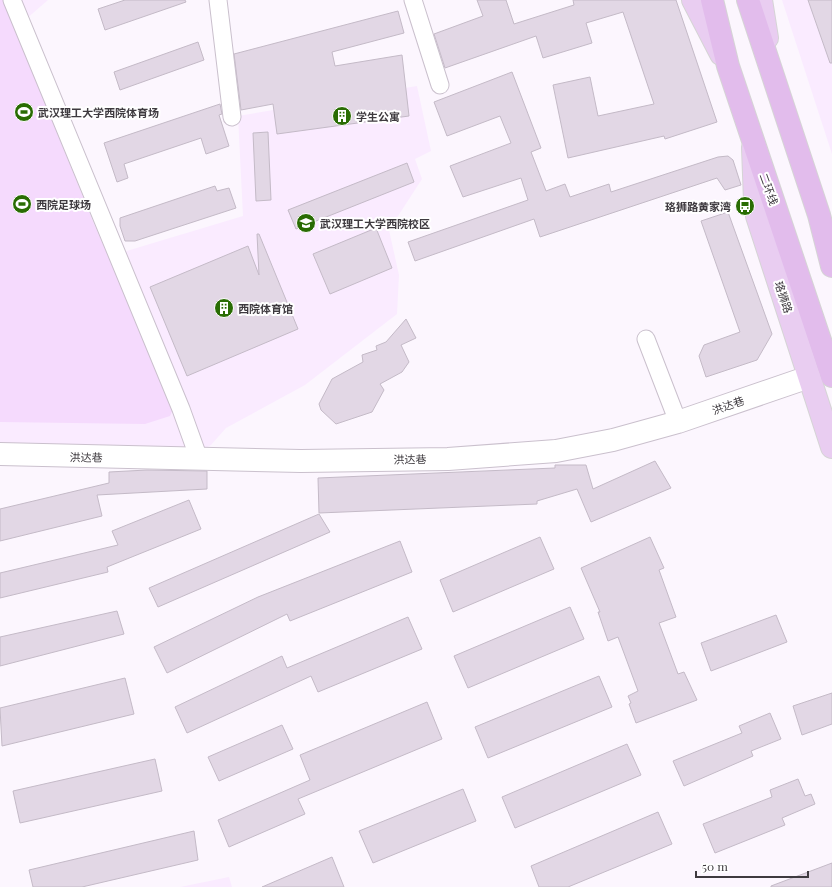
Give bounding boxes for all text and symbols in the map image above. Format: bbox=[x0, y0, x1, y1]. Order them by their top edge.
sports icon: 武汉理工大学西院体育场 bbox=[13, 101, 35, 123]
place label: 武汉理工大学西院体育场 bbox=[38, 105, 159, 120]
building icon: 学生公寓 bbox=[331, 105, 353, 127]
place label: 学生公寓 bbox=[356, 109, 400, 124]
street label: 二环线 bbox=[756, 171, 782, 207]
sports icon: 西院足球场 bbox=[11, 193, 33, 215]
bus stop icon: 珞狮路黄家湾 bbox=[734, 195, 756, 217]
place label: 西院足球场 bbox=[36, 197, 91, 212]
place label: 珞狮路黄家湾 bbox=[665, 199, 731, 214]
school or university icon: 武汉理工大学西院校区 bbox=[295, 212, 317, 234]
place label: 武汉理工大学西院校区 bbox=[320, 216, 430, 231]
street label: 珞狮路 bbox=[772, 279, 796, 315]
building icon: 西院体育馆 bbox=[213, 297, 235, 319]
place label: 西院体育馆 bbox=[238, 301, 293, 316]
street label: 洪达巷 bbox=[710, 393, 746, 417]
street label: 洪达巷 bbox=[69, 449, 103, 465]
street label: 洪达巷 bbox=[393, 451, 427, 467]
scale bar bbox=[696, 853, 808, 879]
text: 50 m bbox=[702, 858, 728, 874]

